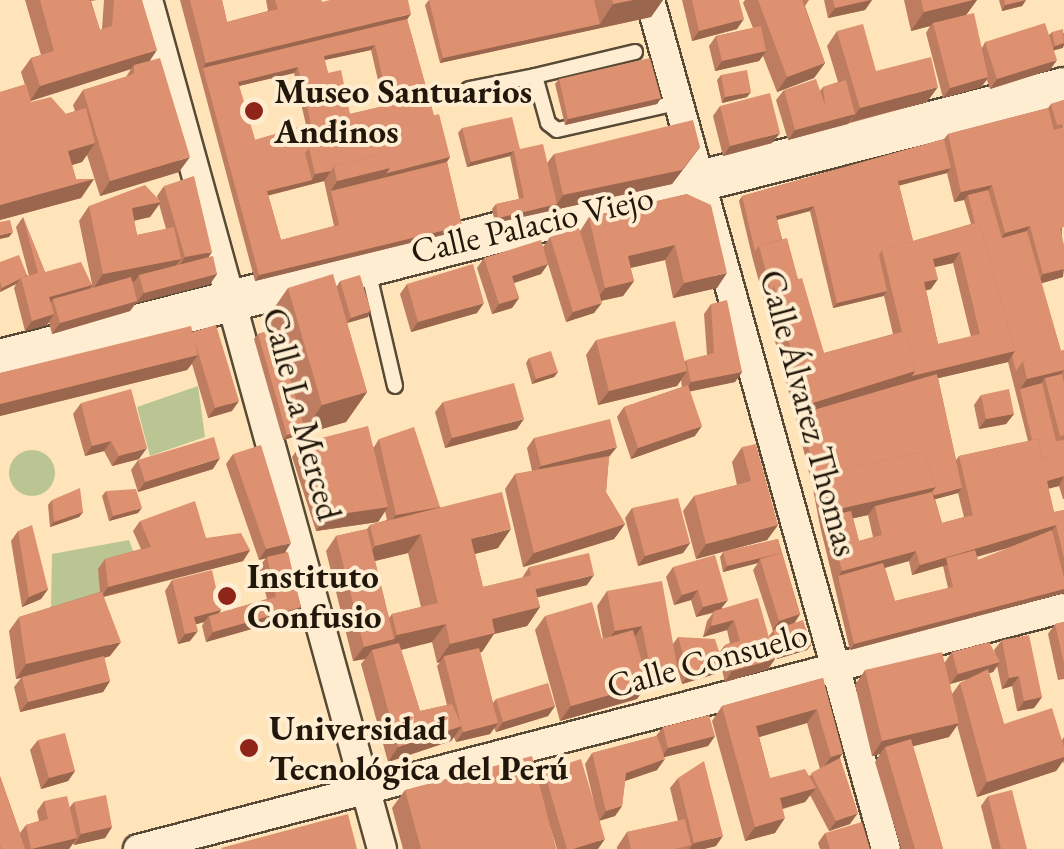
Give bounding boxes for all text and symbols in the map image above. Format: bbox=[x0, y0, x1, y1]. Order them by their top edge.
place label: Museo Santuarios Andinos bbox=[274, 70, 532, 152]
marker: Museo Santuarios Andinos bbox=[243, 100, 265, 122]
street label: Calle Palacio Viejo bbox=[407, 176, 657, 272]
street label: Calle Álvarez Thomas bbox=[751, 265, 867, 561]
street label: Calle La Merced bbox=[253, 303, 351, 525]
place label: Instituto Confusio bbox=[247, 555, 382, 637]
marker: Instituto Confusio bbox=[216, 585, 238, 607]
street label: Calle Consuelo bbox=[602, 613, 812, 707]
place label: Universidad Tecnológica del Perú bbox=[269, 707, 568, 789]
marker: Universidad Tecnológica del Perú bbox=[238, 737, 260, 759]

